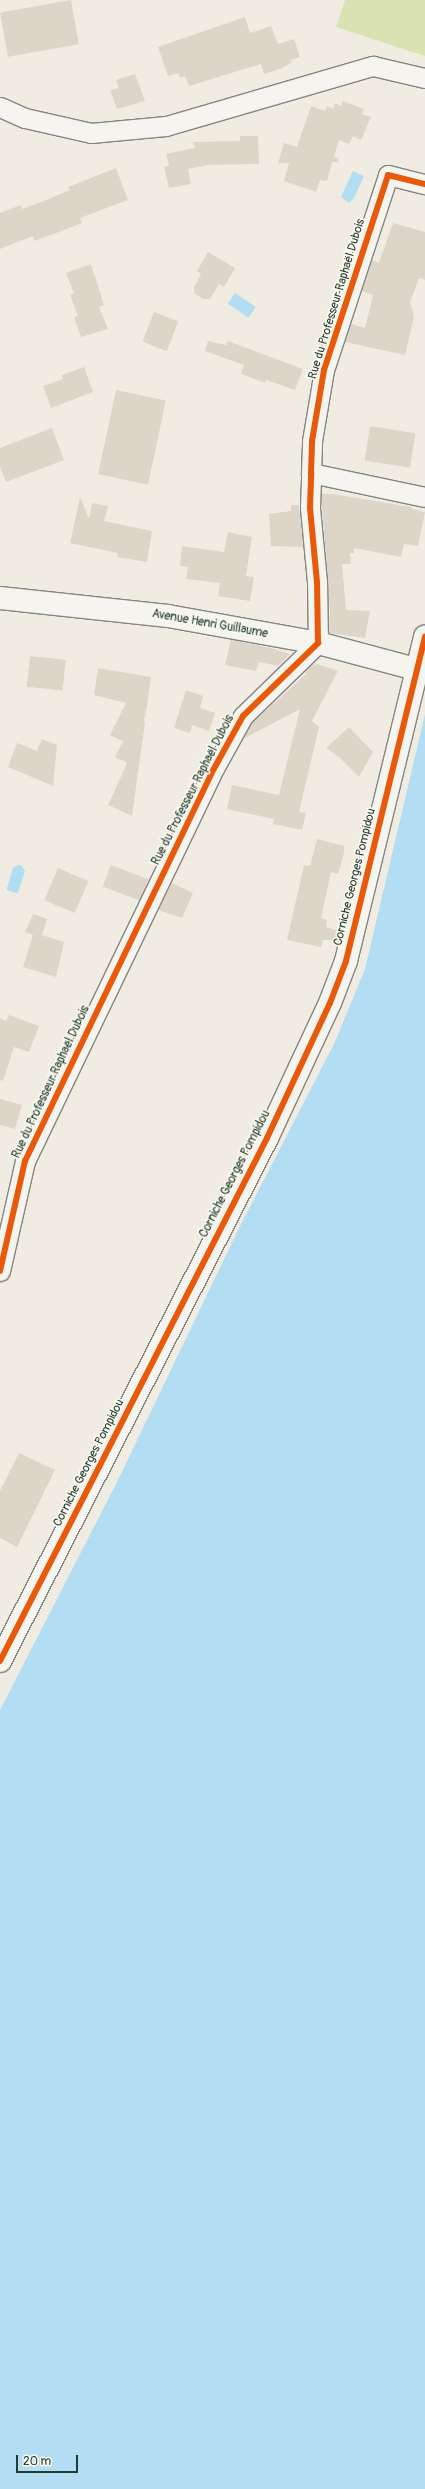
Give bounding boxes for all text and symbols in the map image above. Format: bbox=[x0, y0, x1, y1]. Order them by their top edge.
street label: Rue du Professeur Raphaël Dubois bbox=[306, 217, 368, 381]
street label: Avenue Henri Guillaume bbox=[151, 607, 269, 641]
street label: Rue du Professeur Raphaël Dubois bbox=[149, 712, 237, 868]
street label: Corniche Georges Pompidou bbox=[331, 807, 379, 947]
street label: Rue du Professeur Raphaël Dubois bbox=[9, 1003, 93, 1161]
street label: Corniche Georges Pompidou bbox=[197, 1108, 273, 1240]
street label: Corniche Georges Pompidou bbox=[51, 1397, 127, 1529]
scale bar bbox=[18, 2447, 80, 2473]
text: 20 m bbox=[23, 2454, 51, 2469]

